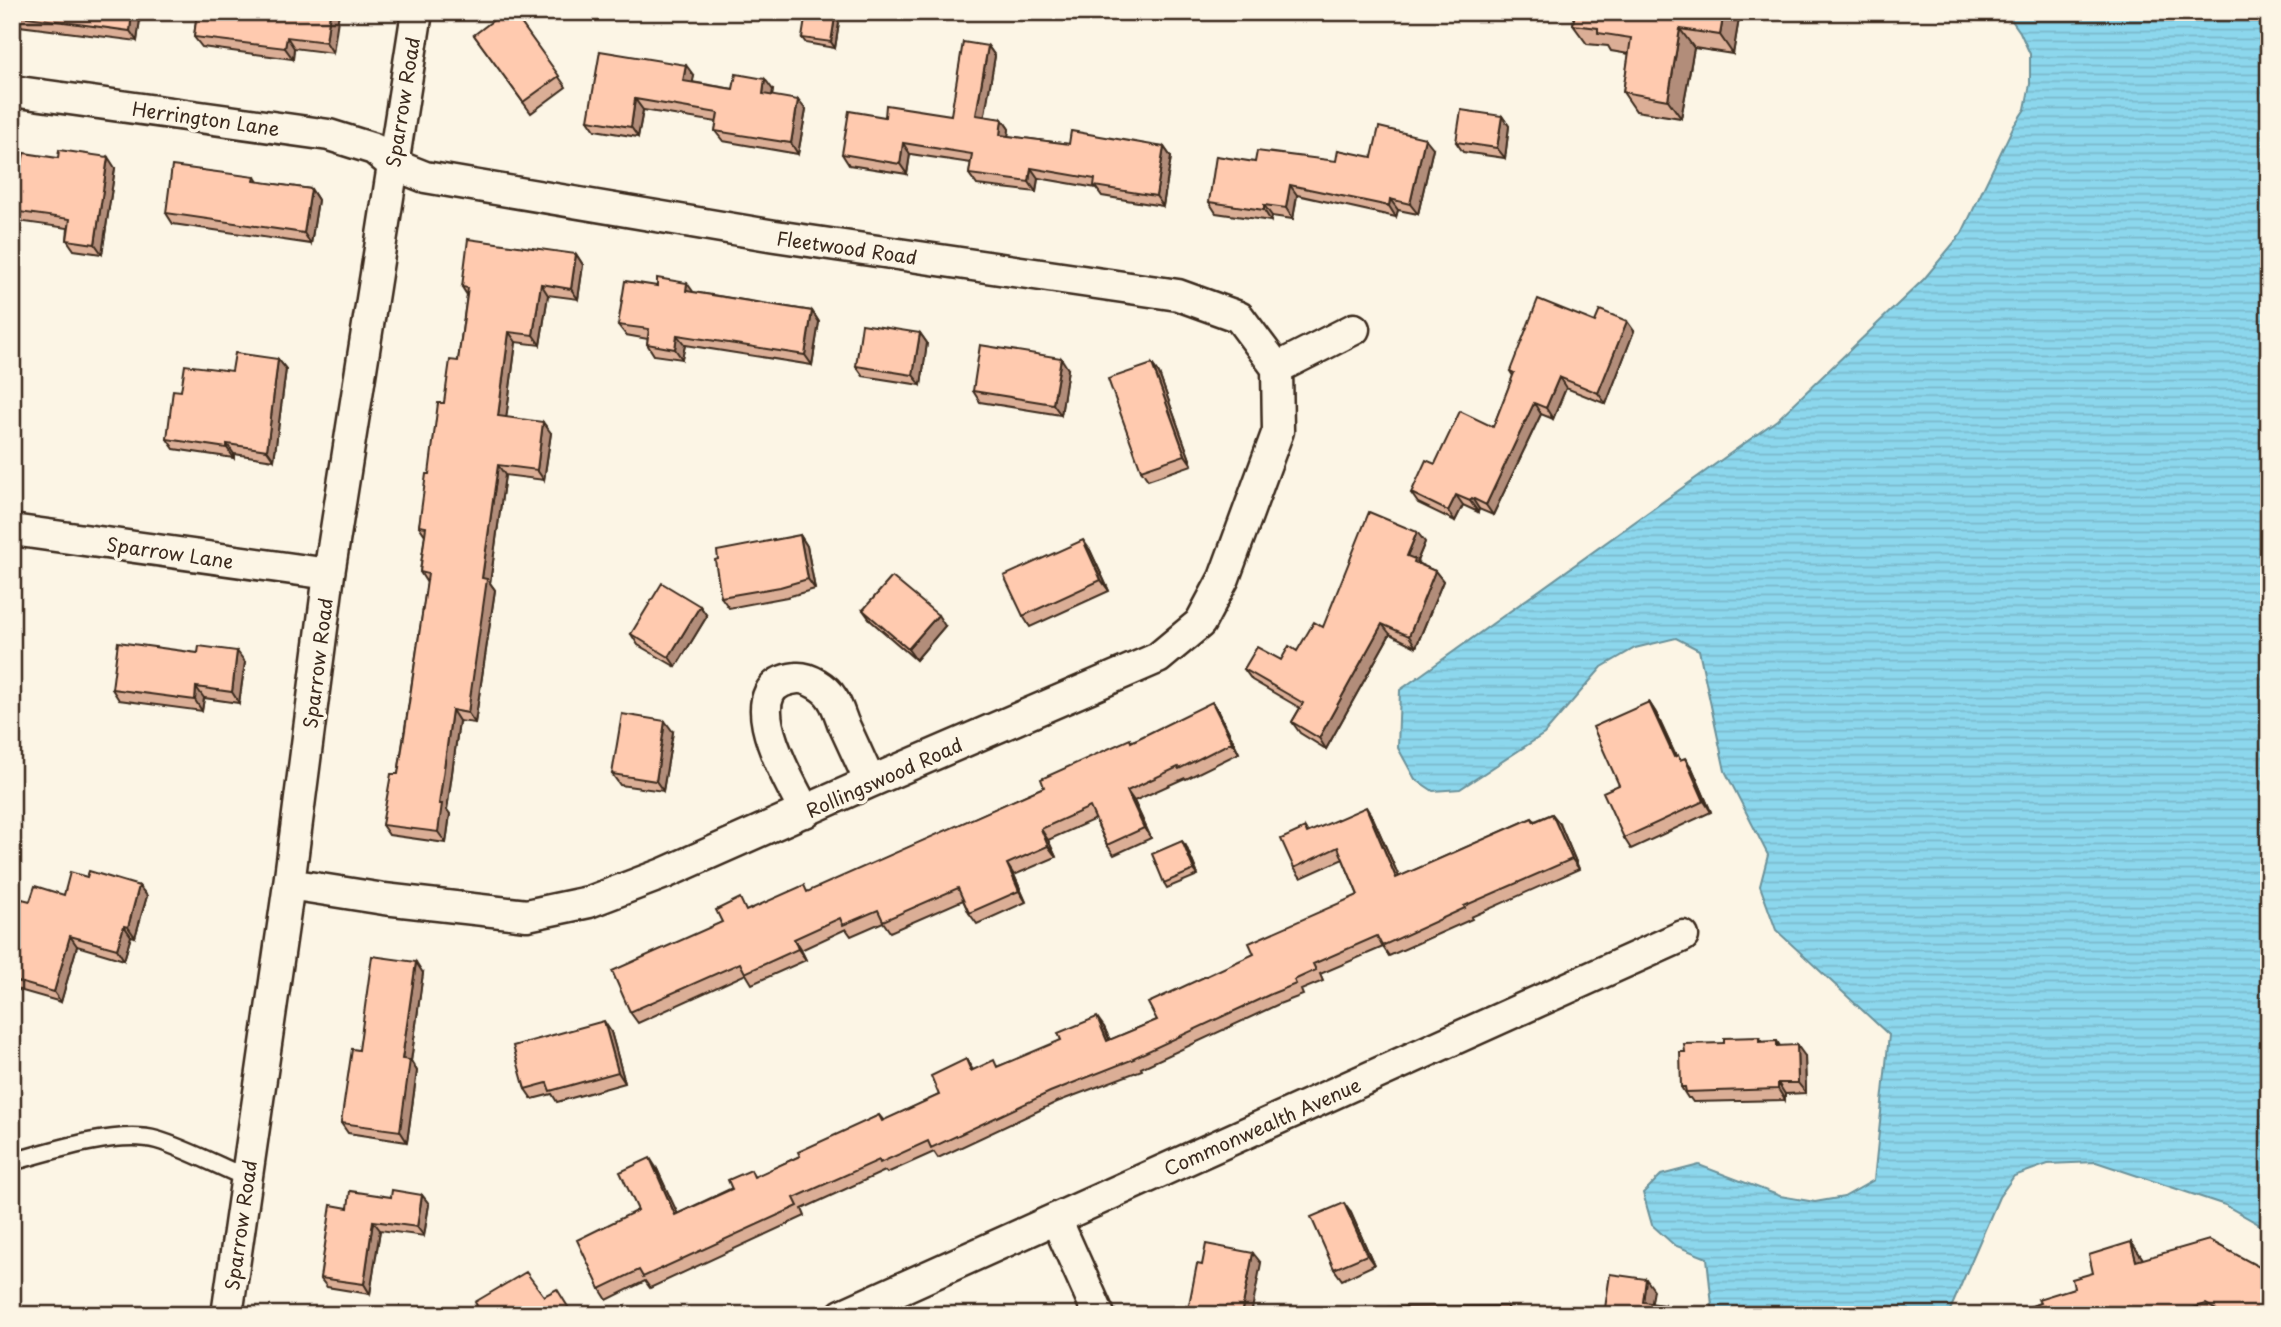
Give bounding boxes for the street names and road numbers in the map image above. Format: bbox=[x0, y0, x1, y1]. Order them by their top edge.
street label: Sparrow Road bbox=[378, 35, 426, 169]
street label: Herrington Lane bbox=[130, 94, 282, 142]
street label: Fleetwood Road bbox=[775, 223, 919, 271]
street label: Sparrow Lane bbox=[105, 529, 235, 575]
street label: Sparrow Road bbox=[295, 596, 339, 730]
street label: Rollingswood Road bbox=[801, 730, 967, 824]
street label: Commonwealth Avenue bbox=[1159, 1070, 1365, 1182]
street label: Sparrow Road bbox=[217, 1158, 263, 1292]

